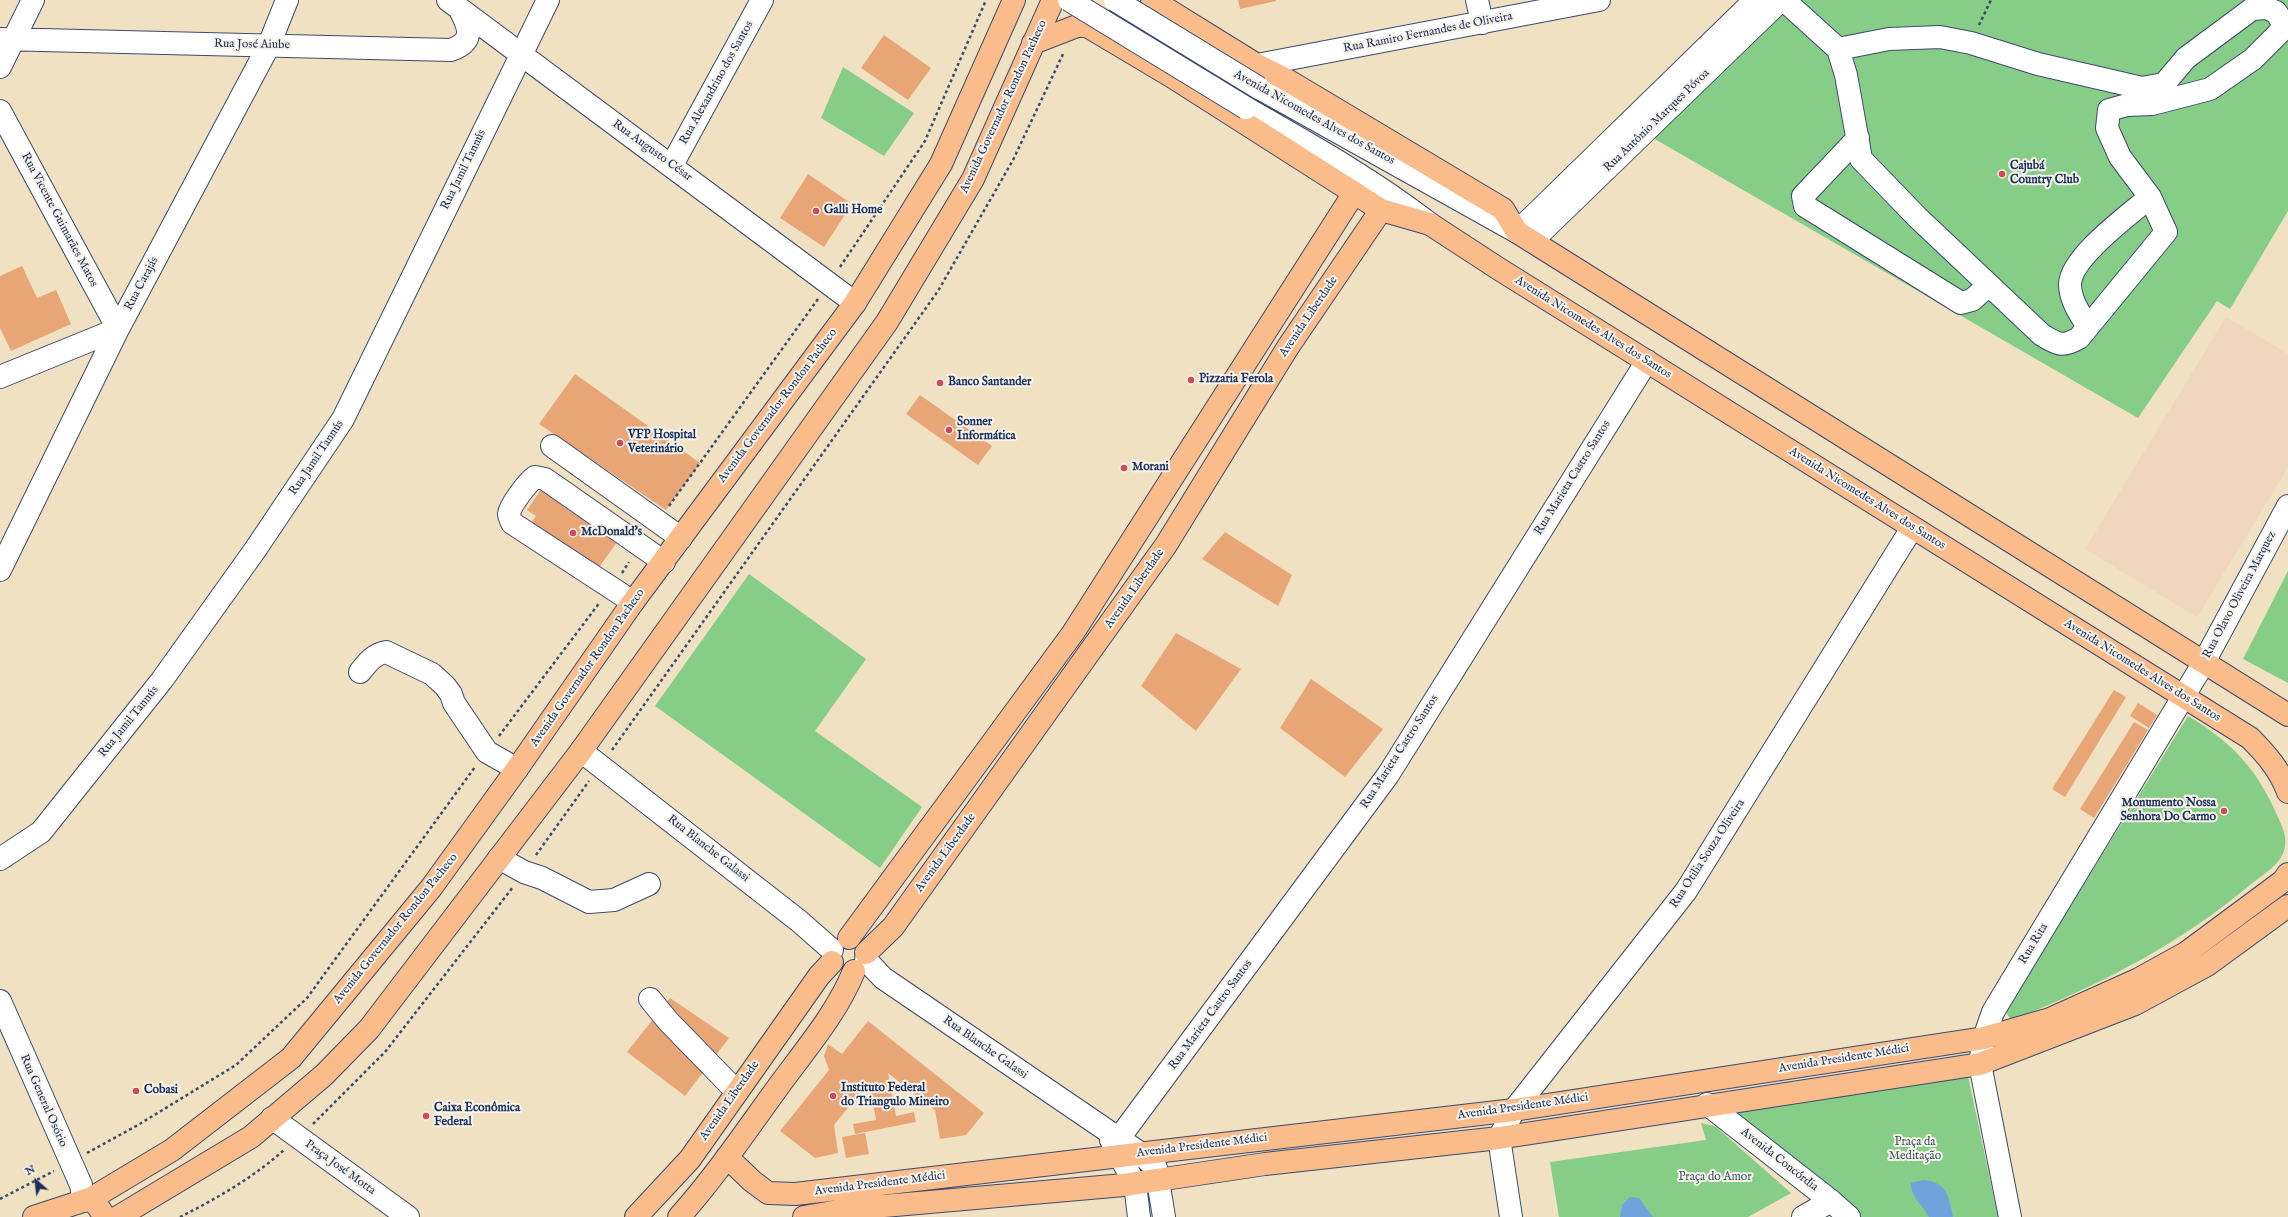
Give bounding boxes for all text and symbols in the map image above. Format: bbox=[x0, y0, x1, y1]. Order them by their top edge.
street label: Rua Ramiro Fernandes de Oliveira bbox=[1342, 10, 1514, 56]
street label: Avenida Governador Rondon Pacheco bbox=[957, 18, 1051, 196]
street label: Rua Alexandrino dos Santos bbox=[677, 19, 757, 147]
street label: Rua José Aiube bbox=[214, 37, 290, 53]
street label: Rua Antônio Marques Póvoa bbox=[1601, 66, 1713, 176]
street label: Avenida Nicomedes Alves dos Santos bbox=[1231, 68, 1397, 168]
street label: Rua Augusto César bbox=[609, 117, 695, 185]
street label: Rua Jamil Tannús bbox=[438, 128, 490, 212]
street label: Rua Vicente Guimarães Matos bbox=[17, 150, 101, 290]
place label: Cajubá Country Club bbox=[2010, 160, 2079, 188]
marker: Cajubá Country Club bbox=[1997, 169, 2007, 179]
place label: Galli Home bbox=[824, 204, 882, 218]
marker: Galli Home bbox=[811, 206, 821, 216]
street label: Rua Carajás bbox=[122, 255, 162, 313]
street label: Avenida Liberdade bbox=[1277, 274, 1341, 360]
street label: Avenida Nicomedes Alves dos Santos bbox=[1512, 274, 1674, 382]
street label: Avenida Governador Rondon Pacheco bbox=[715, 326, 841, 486]
place label: Pizzaria Ferola bbox=[1199, 373, 1273, 387]
marker: Pizzaria Ferola bbox=[1186, 375, 1196, 385]
place label: Banco Santander bbox=[948, 376, 1031, 390]
marker: Banco Santander bbox=[935, 378, 945, 388]
place label: Sonner Informática bbox=[957, 416, 1016, 444]
street label: Rua Jamil Tannús bbox=[287, 418, 347, 498]
street label: Rua Marieta Castro Santos bbox=[1532, 418, 1614, 538]
marker: Sonner Informática bbox=[944, 425, 954, 435]
place label: VFP Hospital Veterinário bbox=[628, 429, 696, 457]
marker: VFP Hospital Veterinário bbox=[615, 438, 625, 448]
street label: Avenida Nicomedes Alves dos Santos bbox=[1786, 445, 1948, 553]
place label: Morani bbox=[1132, 461, 1169, 475]
marker: Morani bbox=[1119, 463, 1129, 473]
place label: McDonald's bbox=[581, 526, 642, 540]
marker: McDonald's bbox=[568, 528, 578, 538]
street label: Rua Olavo Oliveira Marquez bbox=[2200, 529, 2280, 661]
street label: Avenida Liberdade bbox=[1102, 546, 1168, 632]
street label: Avenida Governador Rondon Pacheco bbox=[528, 586, 648, 750]
street label: Avenida Nicomedes Alves dos Santos bbox=[2061, 617, 2223, 725]
street label: Rua Jamil Tannús bbox=[96, 684, 162, 760]
street label: Rua Marieta Castro Santos bbox=[1358, 692, 1442, 812]
street label: Rua Otilia Souza Oliveira bbox=[1667, 797, 1749, 911]
place label: Monumento Nossa Senhora Do Carmo bbox=[2120, 797, 2216, 825]
marker: Monumento Nossa Senhora Do Carmo bbox=[2219, 806, 2229, 816]
street label: Avenida Liberdade bbox=[913, 811, 979, 895]
street label: Rua Blanche Galassi bbox=[664, 812, 752, 886]
street label: Avenida Governador Rondon Pacheco bbox=[331, 851, 461, 1007]
street label: Rua Rita bbox=[2016, 921, 2052, 967]
street label: Rua Marieta Castro Santos bbox=[1166, 957, 1256, 1073]
street label: Rua Blanche Galassi bbox=[940, 1013, 1030, 1083]
street label: Avenida Presidente Médici bbox=[1778, 1042, 1910, 1076]
street label: Rua General Osório bbox=[16, 1052, 70, 1150]
street label: Avenida Liberdade bbox=[697, 1058, 763, 1144]
place label: Instituto Federal do Triangulo Mineiro bbox=[841, 1082, 949, 1110]
place label: Cobasi bbox=[144, 1084, 178, 1098]
marker: Cobasi bbox=[131, 1086, 141, 1096]
marker: Instituto Federal do Triangulo Mineiro bbox=[828, 1091, 838, 1101]
street label: Avenida Presidente Médici bbox=[1457, 1091, 1589, 1123]
place label: Caixa Econômica Federal bbox=[434, 1102, 520, 1130]
marker: Caixa Econômica Federal bbox=[421, 1111, 431, 1121]
street label: Avenida Concórdia bbox=[1737, 1125, 1821, 1195]
street label: Avenida Presidente Médici bbox=[1136, 1131, 1268, 1161]
park label: Praça da Meditação bbox=[1889, 1136, 1941, 1164]
street label: Praça José Motta bbox=[302, 1138, 378, 1198]
north arrow bbox=[16, 1161, 56, 1201]
text: N bbox=[23, 1162, 38, 1179]
street label: Avenida Presidente Médici bbox=[814, 1169, 946, 1199]
park label: Praça do Amor bbox=[1678, 1171, 1752, 1185]

